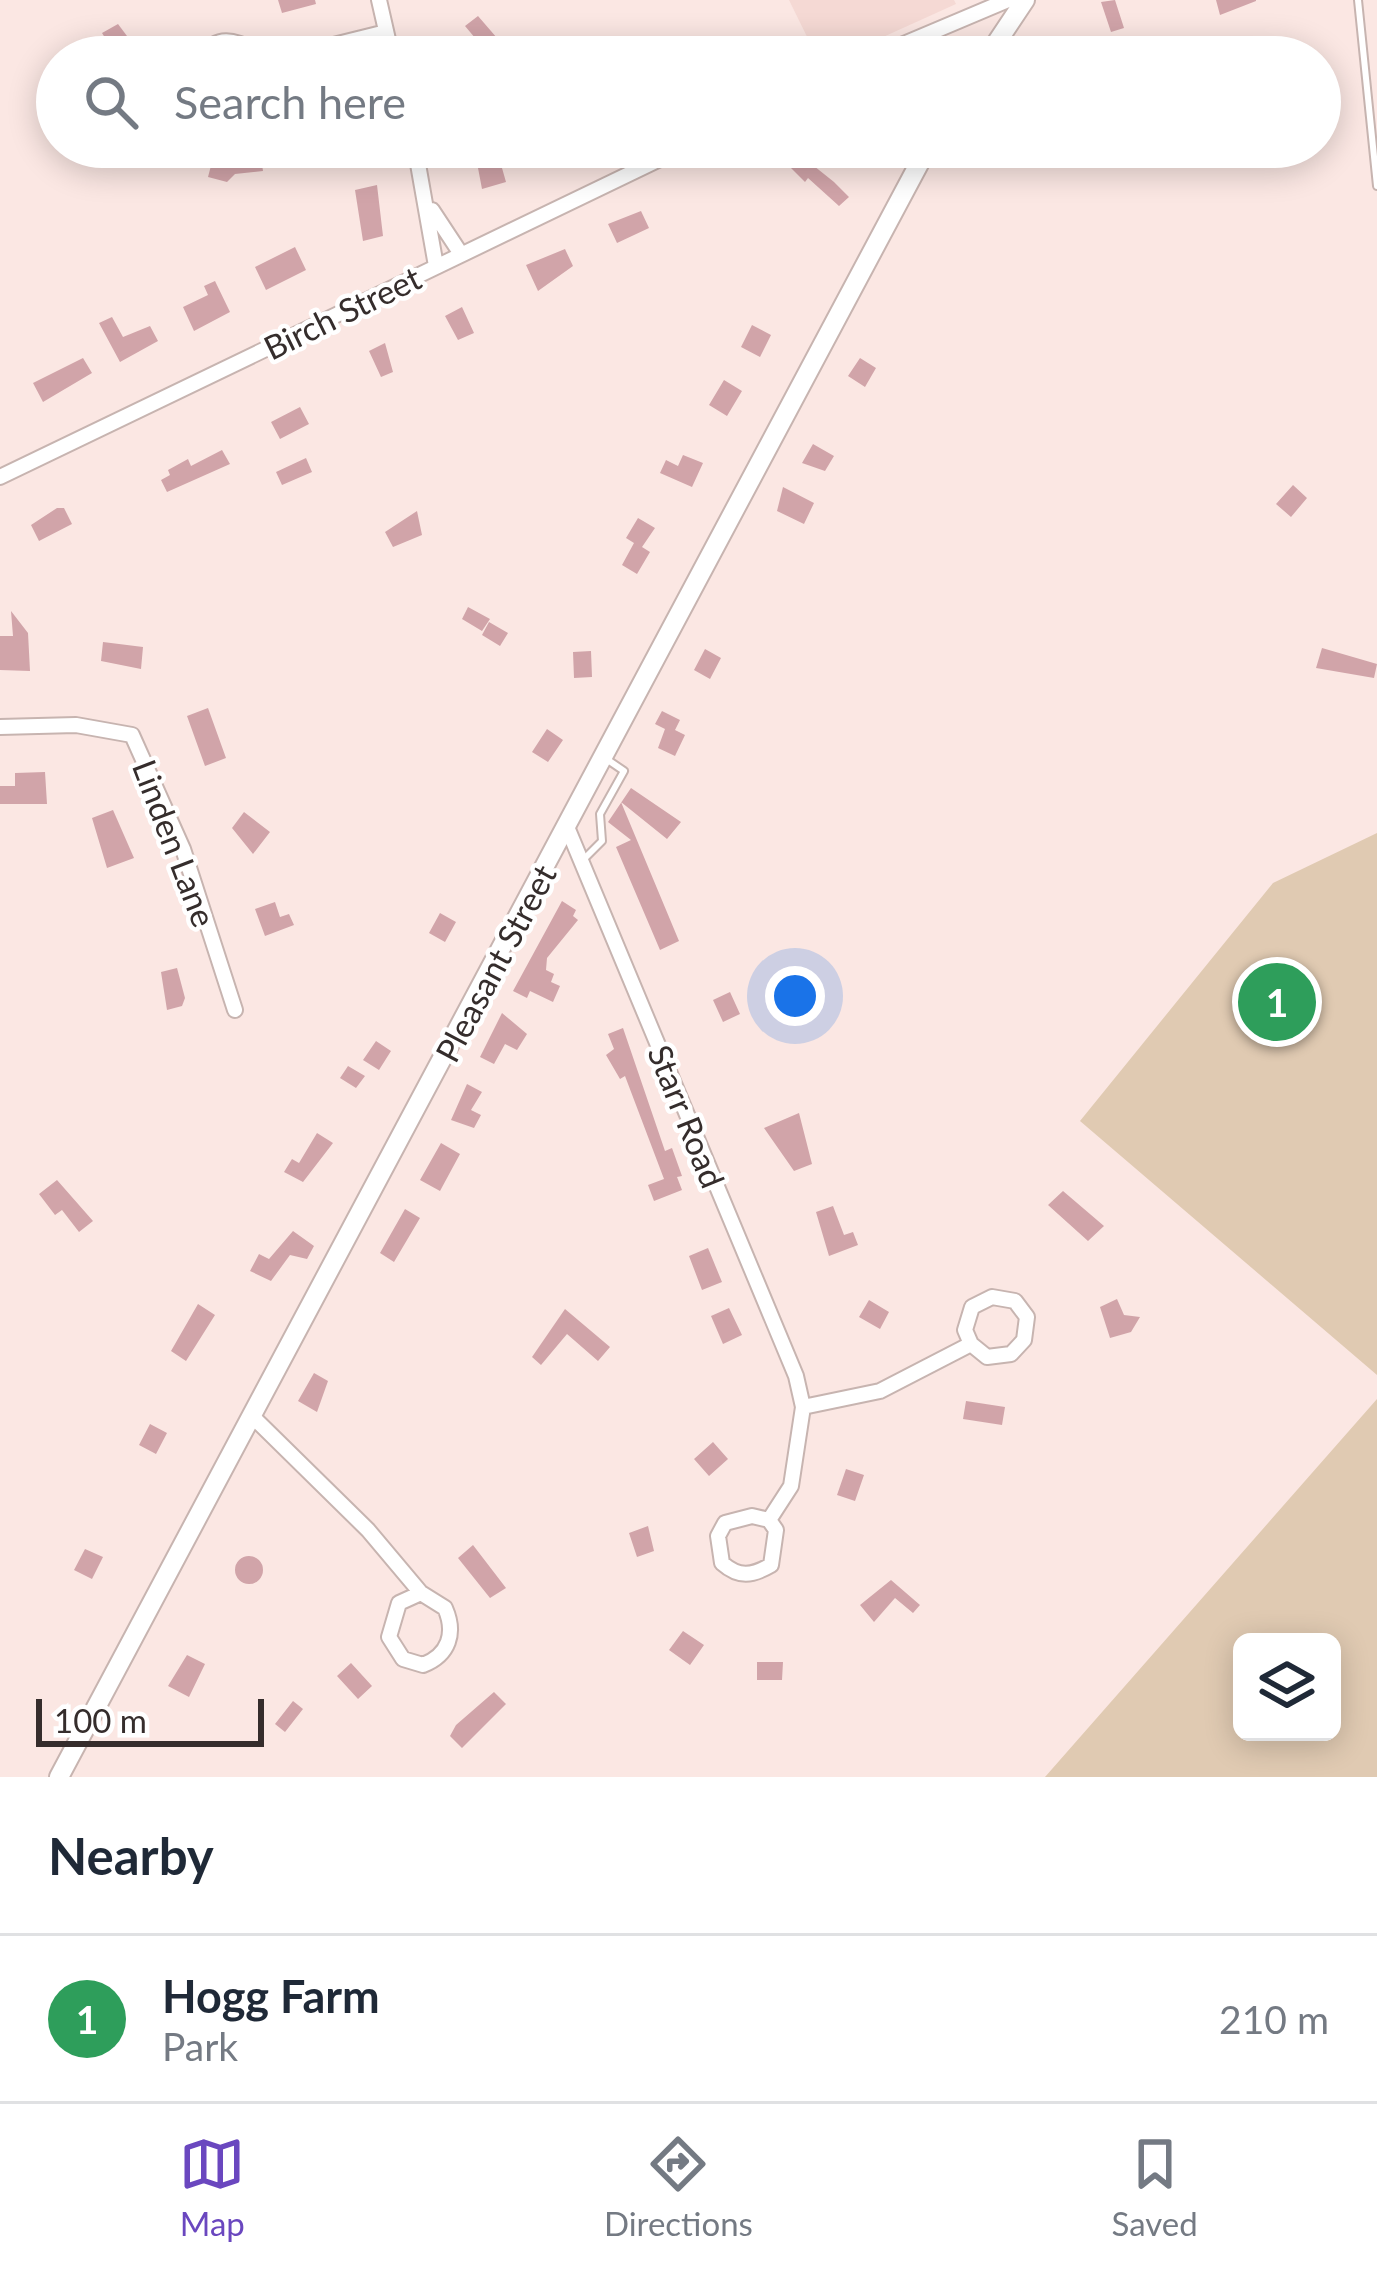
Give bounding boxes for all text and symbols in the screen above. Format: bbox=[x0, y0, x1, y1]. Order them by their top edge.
search box bbox=[36, 36, 1341, 168]
icon: search bbox=[78, 69, 144, 135]
text: Search here bbox=[174, 75, 406, 129]
street label: Birch Street bbox=[257, 257, 427, 367]
street label: Linden Lane bbox=[125, 754, 225, 932]
street label: Pleasant Street bbox=[426, 857, 564, 1068]
pin: 1 bbox=[1238, 957, 1316, 1047]
your location bbox=[765, 966, 825, 1026]
street label: Starr Road bbox=[640, 1039, 734, 1193]
map controls bbox=[1233, 1633, 1341, 1741]
button: layers bbox=[1233, 1633, 1341, 1741]
scale bar bbox=[36, 1693, 264, 1746]
text: 100 m bbox=[54, 1700, 147, 1740]
text: Nearby bbox=[48, 1825, 214, 1886]
text: Hogg Farm bbox=[162, 1969, 380, 2023]
text: 1 bbox=[76, 1996, 98, 2042]
text: 210 m bbox=[1219, 1996, 1329, 2042]
text: Park bbox=[162, 2023, 238, 2069]
tab: Map bbox=[179, 2131, 245, 2243]
tab: Directions bbox=[604, 2131, 753, 2243]
tab: Saved bbox=[1111, 2131, 1198, 2243]

